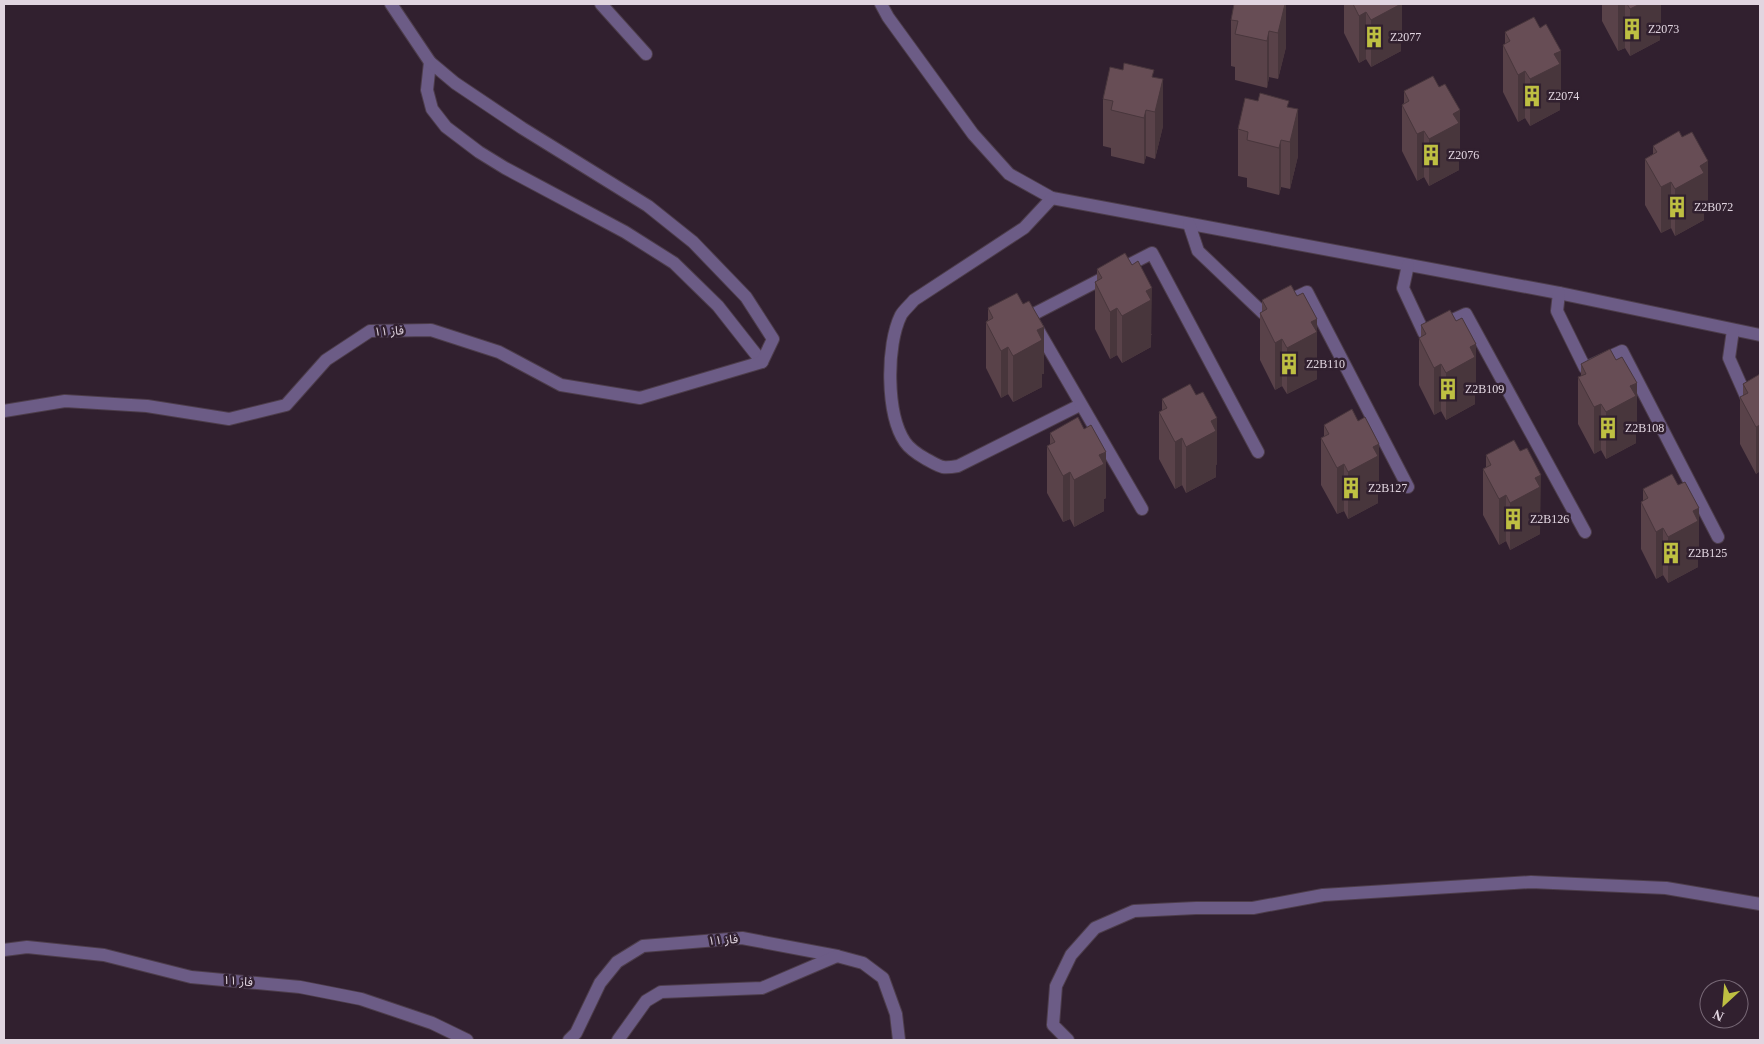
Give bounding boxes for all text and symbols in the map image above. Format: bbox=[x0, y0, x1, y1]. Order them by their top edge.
building icon: Z2073 bbox=[1619, 16, 1645, 42]
place label: Z2073 bbox=[1648, 22, 1679, 36]
building icon: Z2077 bbox=[1361, 24, 1387, 50]
place label: Z2077 bbox=[1390, 30, 1421, 44]
building icon: Z2074 bbox=[1519, 83, 1545, 109]
place label: Z2074 bbox=[1548, 89, 1579, 103]
building icon: Z2076 bbox=[1418, 142, 1444, 168]
place label: Z2076 bbox=[1448, 148, 1479, 162]
building icon: Z2B072 bbox=[1664, 194, 1690, 220]
place label: Z2B072 bbox=[1694, 200, 1733, 214]
street label: فاز ۱۱ bbox=[374, 323, 404, 339]
building icon: Z2B110 bbox=[1276, 351, 1302, 377]
place label: Z2B110 bbox=[1306, 357, 1345, 371]
building icon: Z2B109 bbox=[1435, 376, 1461, 402]
place label: Z2B109 bbox=[1465, 382, 1504, 396]
building icon: Z2B108 bbox=[1595, 415, 1621, 441]
place label: Z2B108 bbox=[1625, 421, 1664, 435]
building icon: Z2B127 bbox=[1338, 475, 1364, 501]
place label: Z2B127 bbox=[1368, 481, 1407, 495]
building icon: Z2B126 bbox=[1500, 506, 1526, 532]
place label: Z2B126 bbox=[1530, 512, 1569, 526]
building icon: Z2B125 bbox=[1658, 540, 1684, 566]
place label: Z2B125 bbox=[1688, 546, 1727, 560]
street label: فاز ۱۱ bbox=[708, 932, 738, 948]
street label: فاز ۱۱ bbox=[222, 973, 254, 989]
north arrow bbox=[1699, 979, 1749, 1029]
text: N bbox=[1711, 1006, 1726, 1024]

